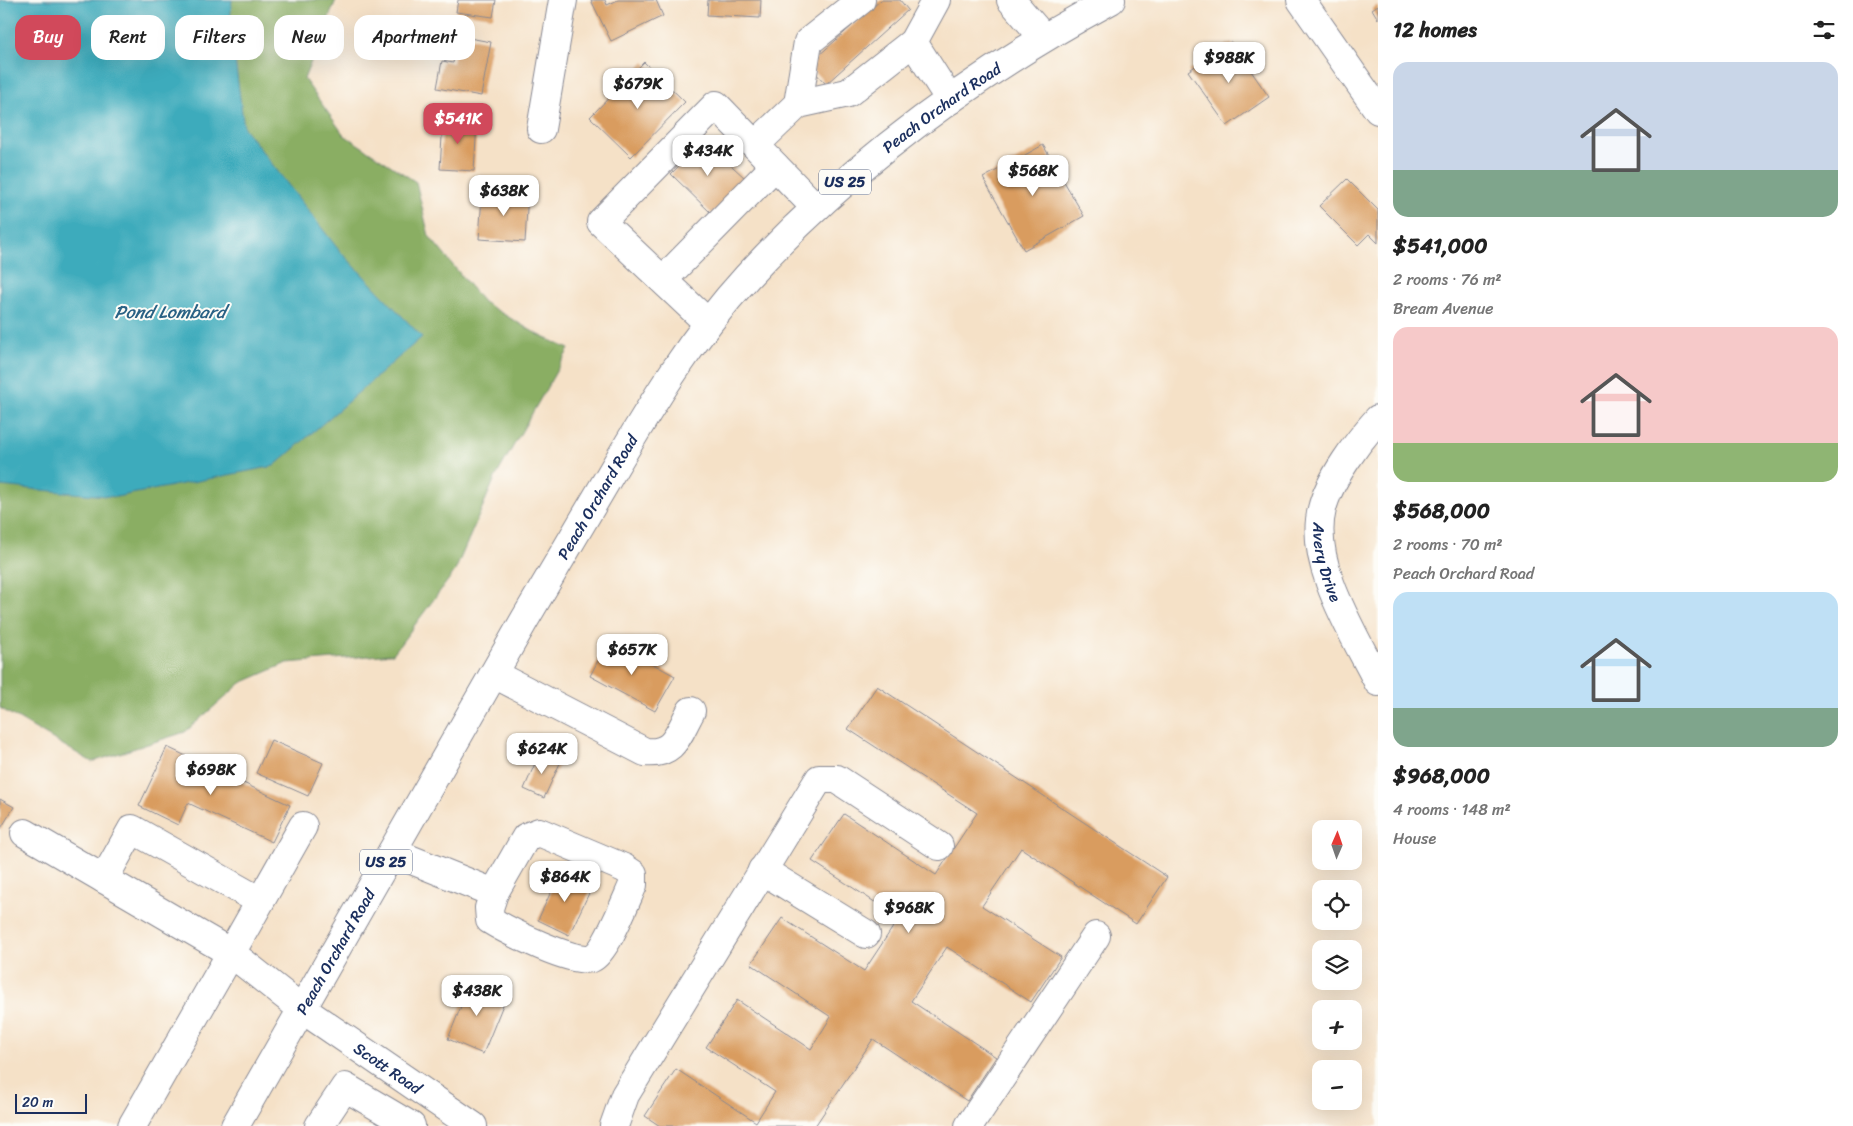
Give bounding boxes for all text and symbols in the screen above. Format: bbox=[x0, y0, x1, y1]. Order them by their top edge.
text: 12 homes bbox=[1393, 11, 1477, 49]
chip: Buy bbox=[15, 15, 81, 60]
chip: Rent bbox=[91, 15, 165, 60]
chip: Filters bbox=[175, 15, 264, 60]
chip: New bbox=[274, 15, 344, 60]
chip: Apartment bbox=[354, 15, 475, 60]
icon: filters bbox=[1810, 16, 1838, 44]
pin: $988K bbox=[1194, 42, 1264, 84]
text: $988K bbox=[1204, 43, 1254, 72]
street label: Peach Orchard Road bbox=[876, 54, 1008, 161]
pin: $679K bbox=[603, 68, 673, 110]
text: $679K bbox=[614, 69, 662, 98]
icon: home bbox=[1571, 95, 1661, 185]
pin: $541K bbox=[423, 102, 493, 145]
text: $541K bbox=[434, 104, 482, 133]
pin: $434K bbox=[673, 134, 743, 177]
text: $434K bbox=[683, 136, 733, 165]
pin: $568K bbox=[998, 154, 1068, 197]
text: $568K bbox=[1008, 156, 1058, 185]
road number: US 25 bbox=[819, 170, 871, 194]
pin: $638K bbox=[469, 174, 539, 217]
text: $638K bbox=[480, 176, 528, 205]
text: $541,000 bbox=[1393, 227, 1488, 265]
text: 2 rooms · 76 m² bbox=[1393, 265, 1502, 294]
text: Bream Avenue bbox=[1393, 294, 1493, 323]
water label: Pond Lombard bbox=[114, 296, 230, 328]
icon: home bbox=[1571, 360, 1661, 450]
street label: Peach Orchard Road bbox=[549, 427, 647, 565]
text: $568,000 bbox=[1393, 492, 1490, 530]
street label: Avery Drive bbox=[1304, 521, 1350, 607]
text: 2 rooms · 70 m² bbox=[1393, 530, 1503, 559]
text: Peach Orchard Road bbox=[1393, 559, 1534, 588]
icon: home bbox=[1571, 625, 1661, 715]
pin: $657K bbox=[597, 634, 667, 676]
text: $657K bbox=[608, 635, 656, 664]
pin: $624K bbox=[507, 732, 577, 775]
text: $624K bbox=[518, 734, 566, 763]
pin: $698K bbox=[176, 754, 246, 796]
text: $698K bbox=[186, 755, 236, 784]
text: $968,000 bbox=[1393, 757, 1490, 795]
text: 4 rooms · 148 m² bbox=[1393, 795, 1511, 824]
north arrow bbox=[1312, 820, 1362, 870]
map controls bbox=[1312, 820, 1362, 1110]
text: House bbox=[1393, 824, 1436, 853]
road number: US 25 bbox=[360, 850, 412, 874]
pin: $864K bbox=[530, 860, 600, 903]
text: $864K bbox=[540, 862, 590, 891]
button: locate bbox=[1312, 880, 1362, 930]
street label: Peach Orchard Road bbox=[288, 882, 384, 1020]
pin: $968K bbox=[874, 892, 944, 934]
text: $968K bbox=[884, 893, 934, 922]
button: layers bbox=[1312, 940, 1362, 990]
pin: $438K bbox=[442, 974, 512, 1017]
text: $438K bbox=[453, 976, 501, 1005]
button: + bbox=[1312, 1000, 1362, 1050]
street label: Scott Road bbox=[347, 1034, 429, 1103]
button: − bbox=[1312, 1060, 1362, 1110]
text: 20 m bbox=[22, 1090, 53, 1115]
scale bar bbox=[15, 1091, 88, 1114]

